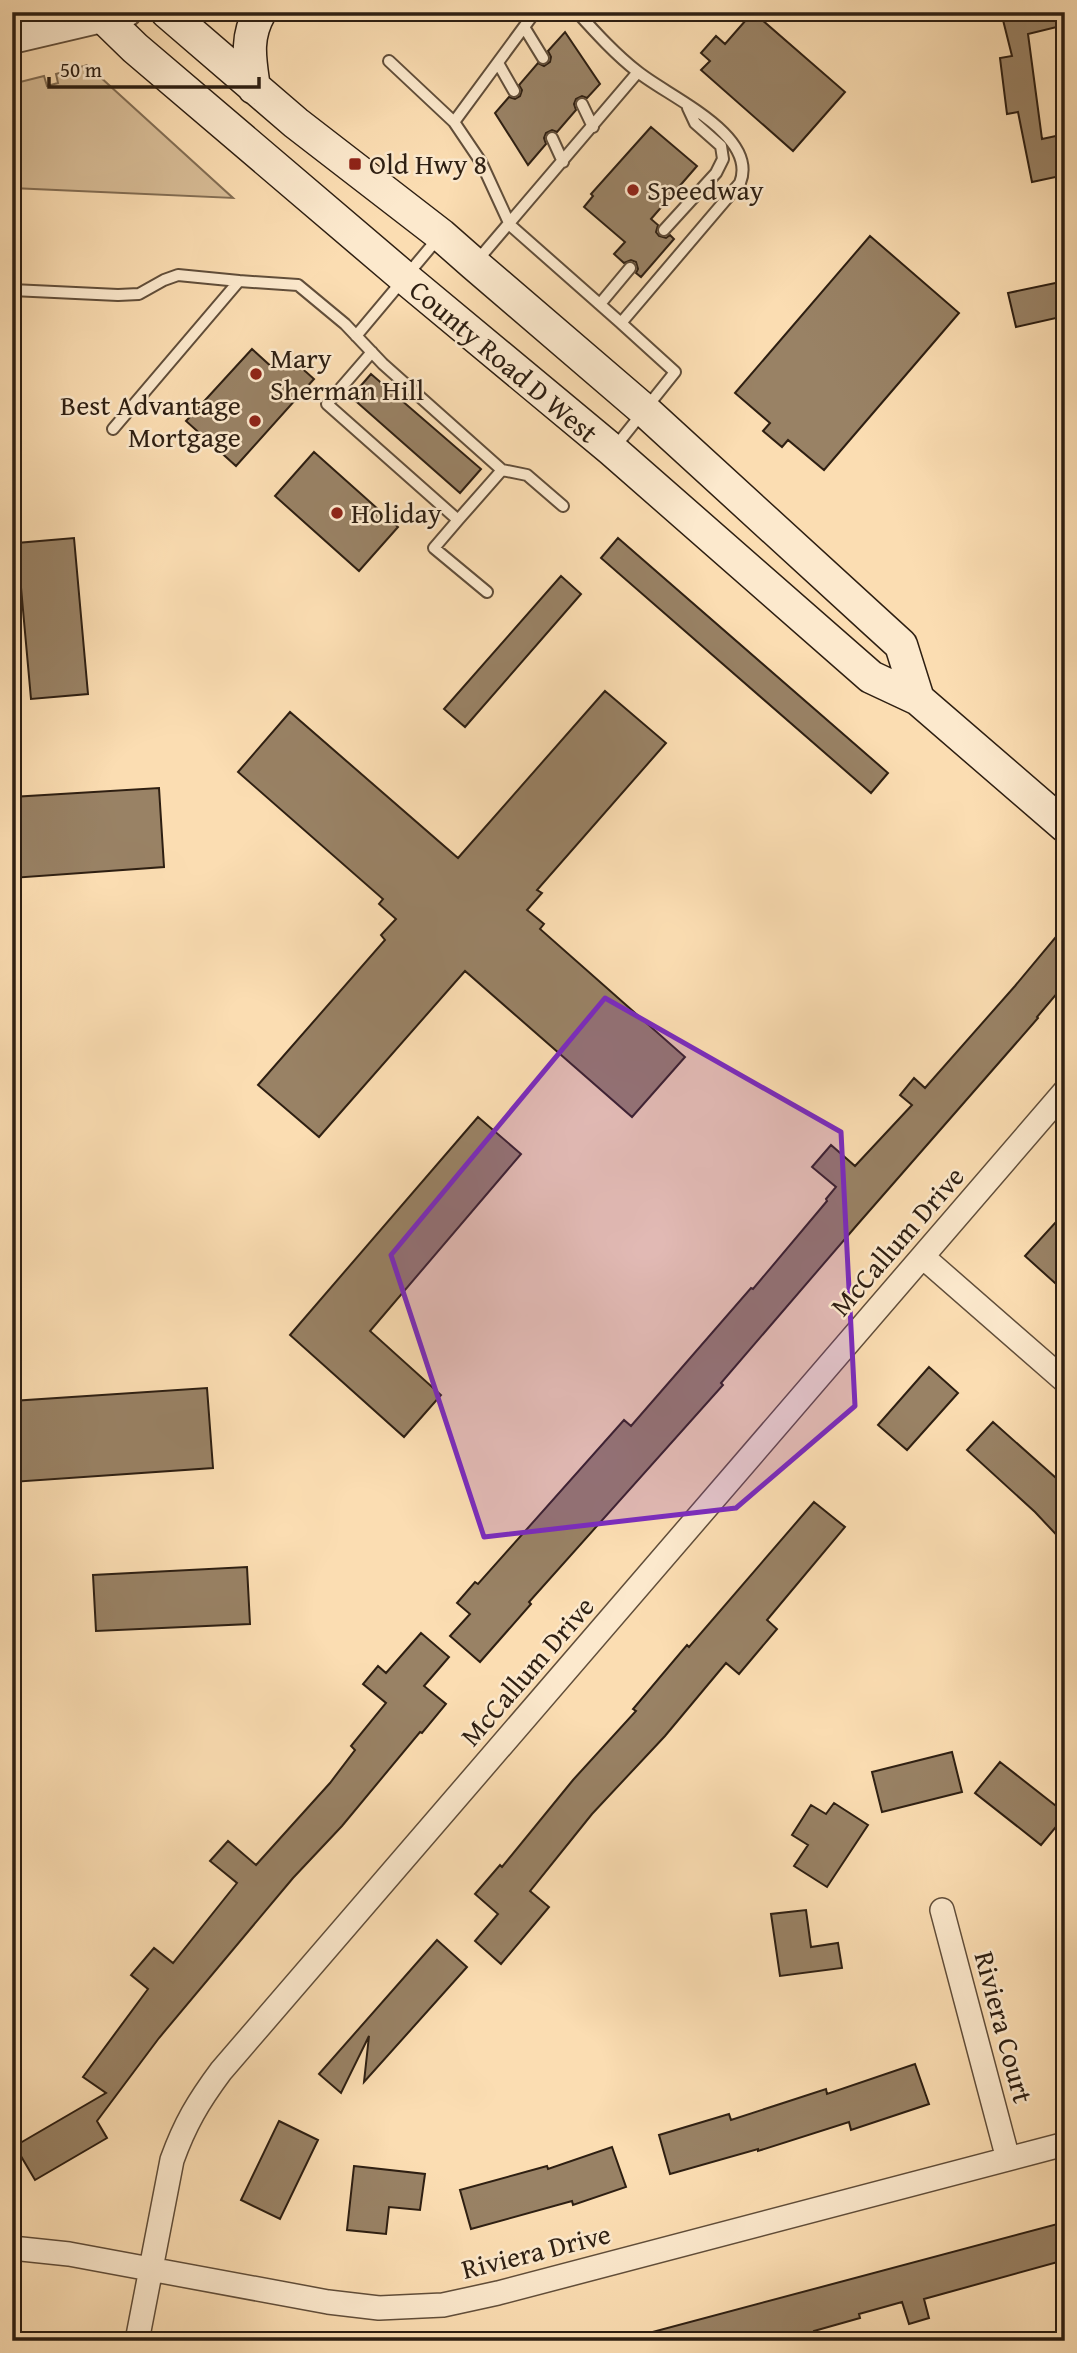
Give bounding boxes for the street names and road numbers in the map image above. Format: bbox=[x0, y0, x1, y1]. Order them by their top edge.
street label: County Road D West bbox=[401, 269, 608, 452]
street label: McCallum Drive bbox=[820, 1157, 973, 1325]
street label: McCallum Drive bbox=[450, 1587, 603, 1755]
street label: Riviera Court bbox=[965, 1946, 1044, 2107]
street label: Riviera Drive bbox=[457, 2212, 615, 2289]

